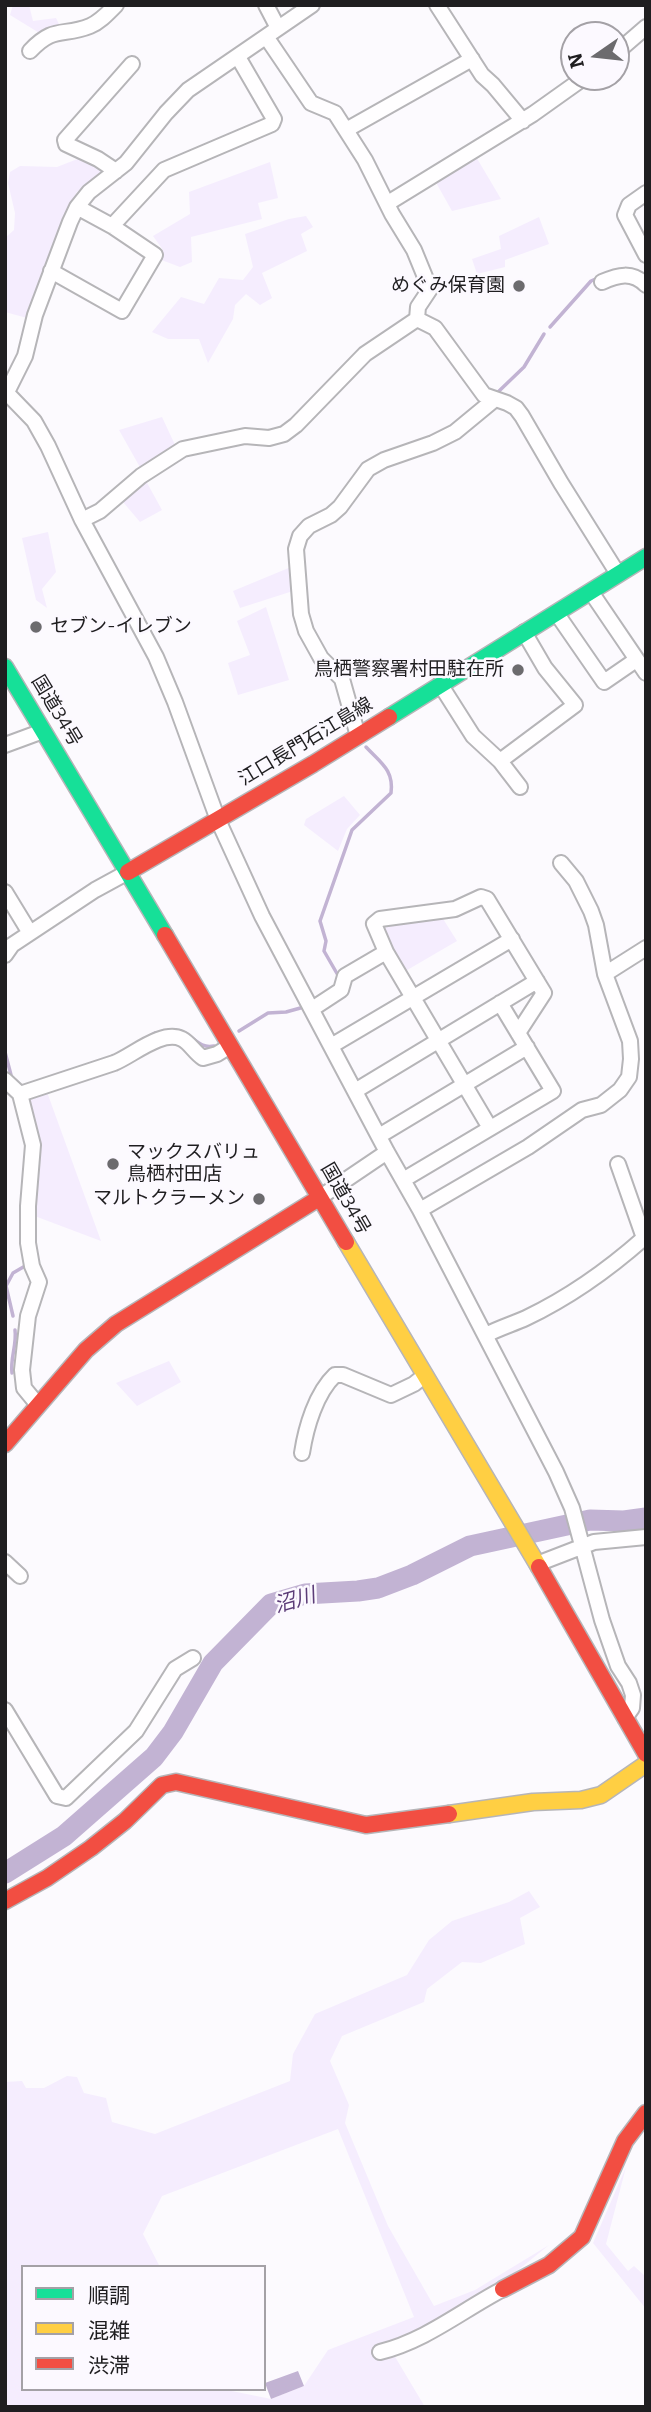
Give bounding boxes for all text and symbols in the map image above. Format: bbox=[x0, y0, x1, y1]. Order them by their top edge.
north arrow bbox=[560, 21, 630, 91]
text: N bbox=[563, 51, 589, 71]
place label: めぐみ保育園 bbox=[391, 275, 505, 297]
marker: めぐみ保育園 bbox=[511, 278, 527, 294]
place label: セブン-イレブン bbox=[50, 616, 192, 638]
marker: セブン-イレブン bbox=[28, 619, 44, 635]
place label: 鳥栖警察署村田駐在所 bbox=[314, 659, 504, 681]
marker: 鳥栖警察署村田駐在所 bbox=[510, 662, 526, 678]
street label: 国道34号 bbox=[26, 671, 86, 751]
street label: 江口長門石江島線 bbox=[235, 693, 377, 791]
place label: マックスバリュ 鳥栖村田店 bbox=[127, 1142, 260, 1186]
marker: マックスバリュ 鳥栖村田店 bbox=[105, 1156, 121, 1172]
street label: 国道34号 bbox=[315, 1159, 375, 1239]
place label: マルトクラーメン bbox=[93, 1188, 245, 1210]
marker: マルトクラーメン bbox=[251, 1191, 267, 1207]
water label: 沼川 bbox=[271, 1583, 319, 1619]
legend bbox=[21, 2265, 266, 2391]
text: 順調 bbox=[88, 2283, 130, 2309]
text: 混雑 bbox=[88, 2318, 130, 2344]
text: 渋滞 bbox=[88, 2353, 130, 2379]

